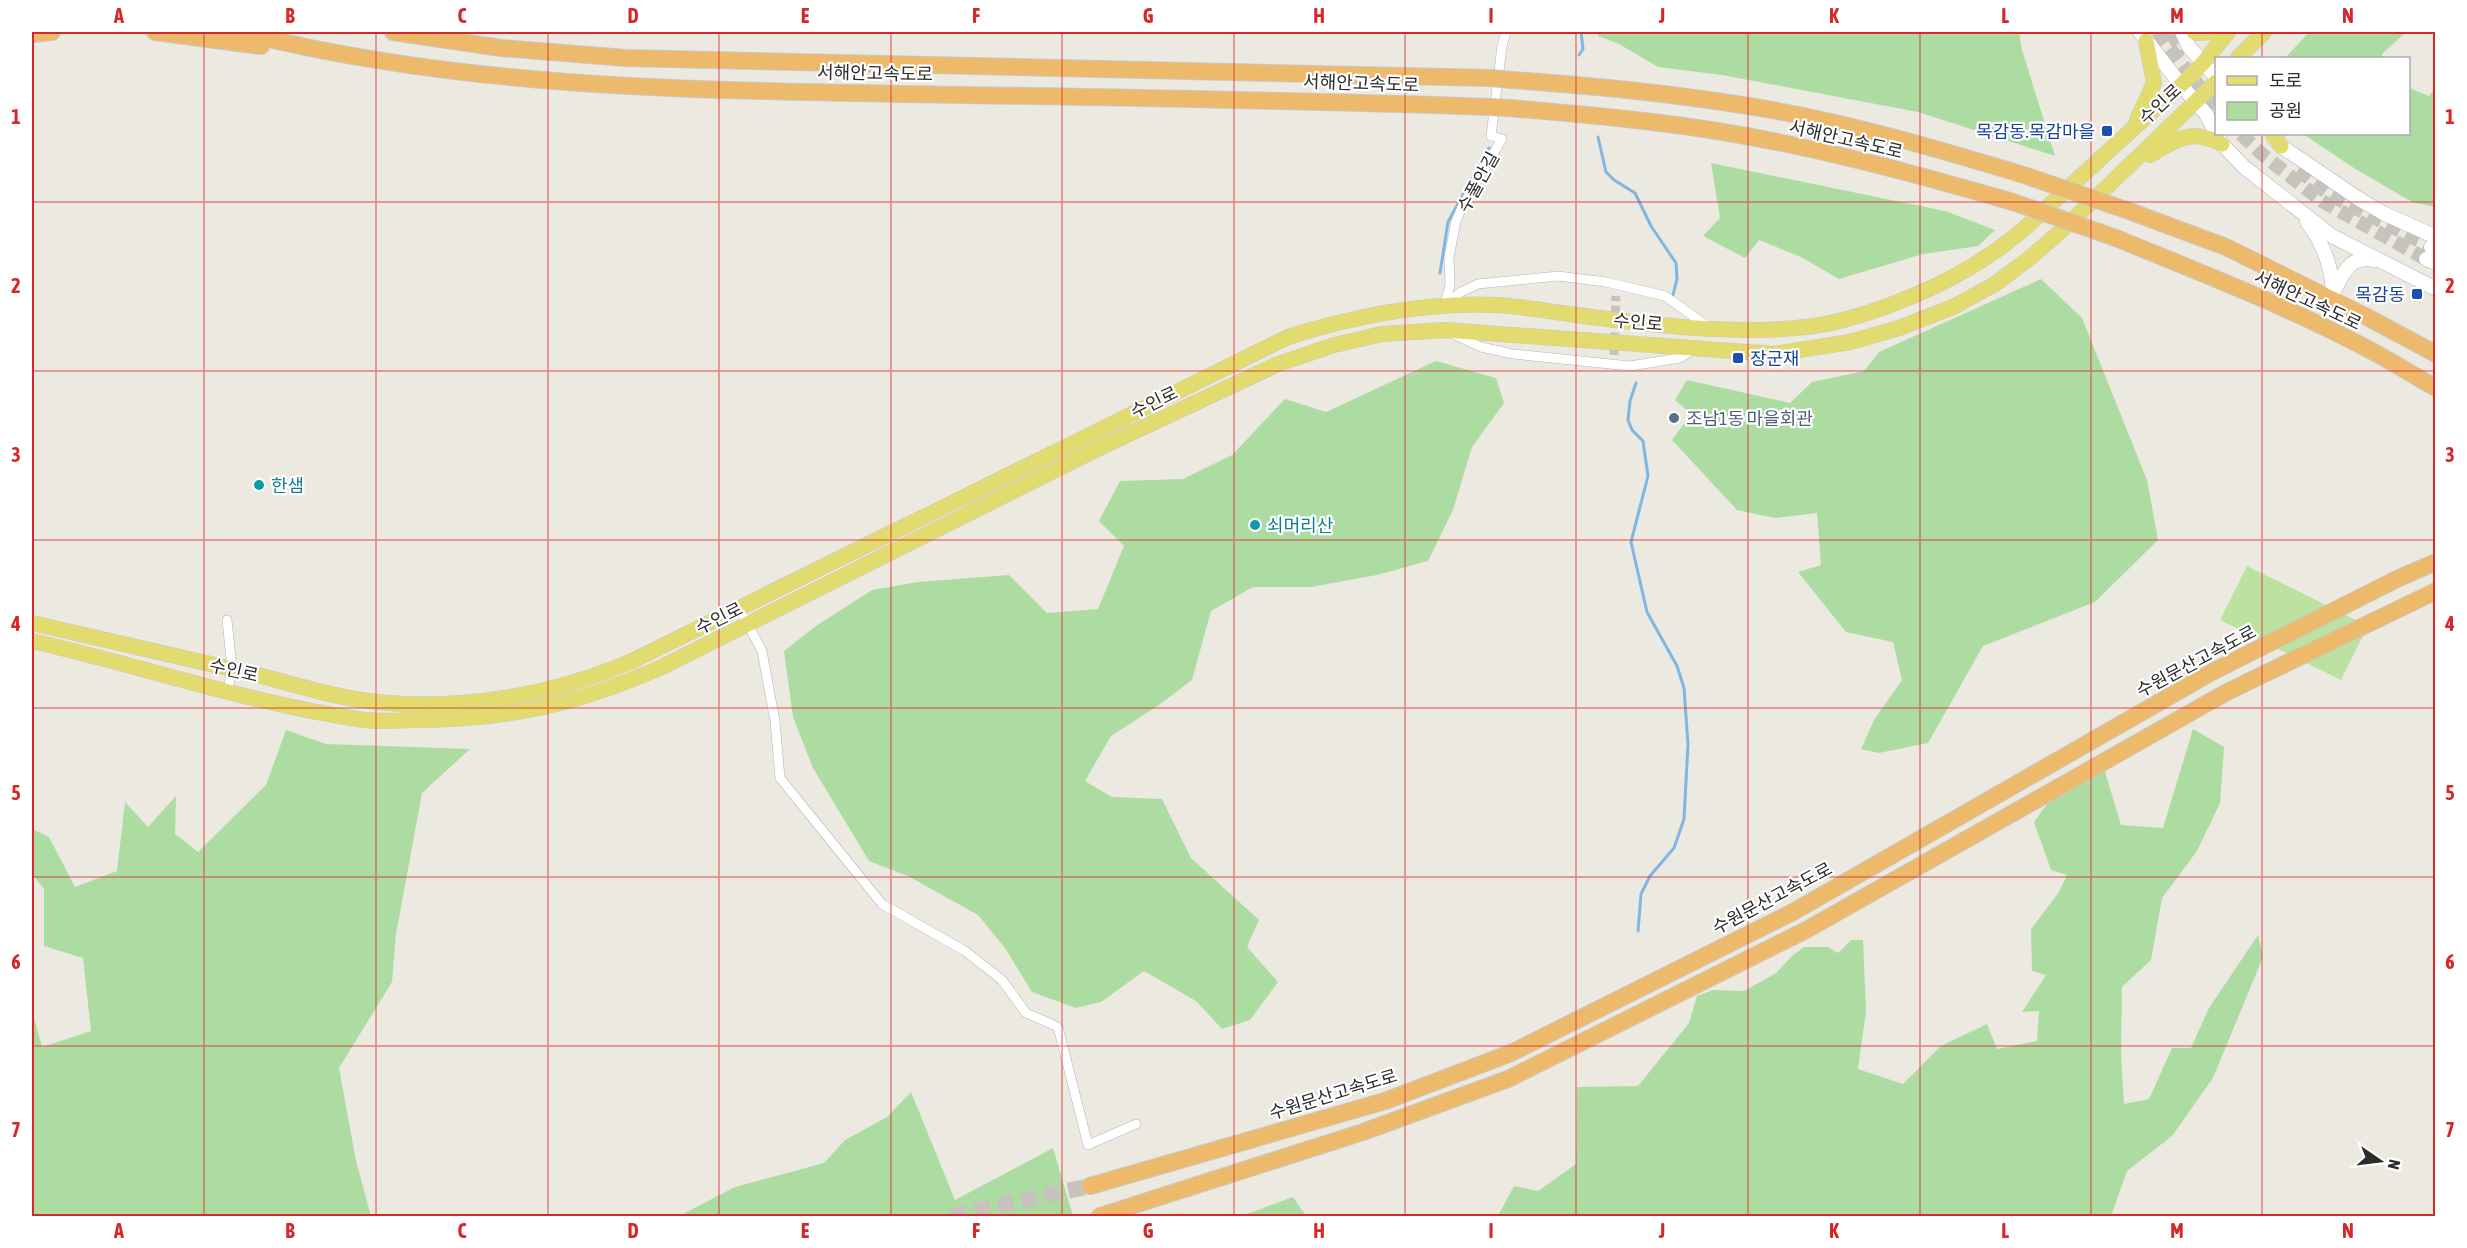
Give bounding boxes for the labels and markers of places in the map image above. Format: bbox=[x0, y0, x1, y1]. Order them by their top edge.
place label: 목감동.목감마을 bbox=[1976, 121, 2095, 142]
marker: 목감동.목감마을 bbox=[2100, 124, 2114, 138]
place label: 목감동 bbox=[2355, 284, 2405, 305]
marker: 목감동 bbox=[2410, 287, 2424, 301]
place label: 장군재 bbox=[1750, 348, 1800, 369]
marker: 장군재 bbox=[1731, 351, 1745, 365]
place label: 조남1동 마을회관 bbox=[1686, 408, 1813, 429]
marker: 조남1동 마을회관 bbox=[1667, 411, 1681, 425]
place label: 한샘 bbox=[271, 475, 304, 496]
marker: 한샘 bbox=[252, 478, 266, 492]
place label: 쇠머리산 bbox=[1267, 515, 1333, 536]
marker: 쇠머리산 bbox=[1248, 518, 1262, 532]

